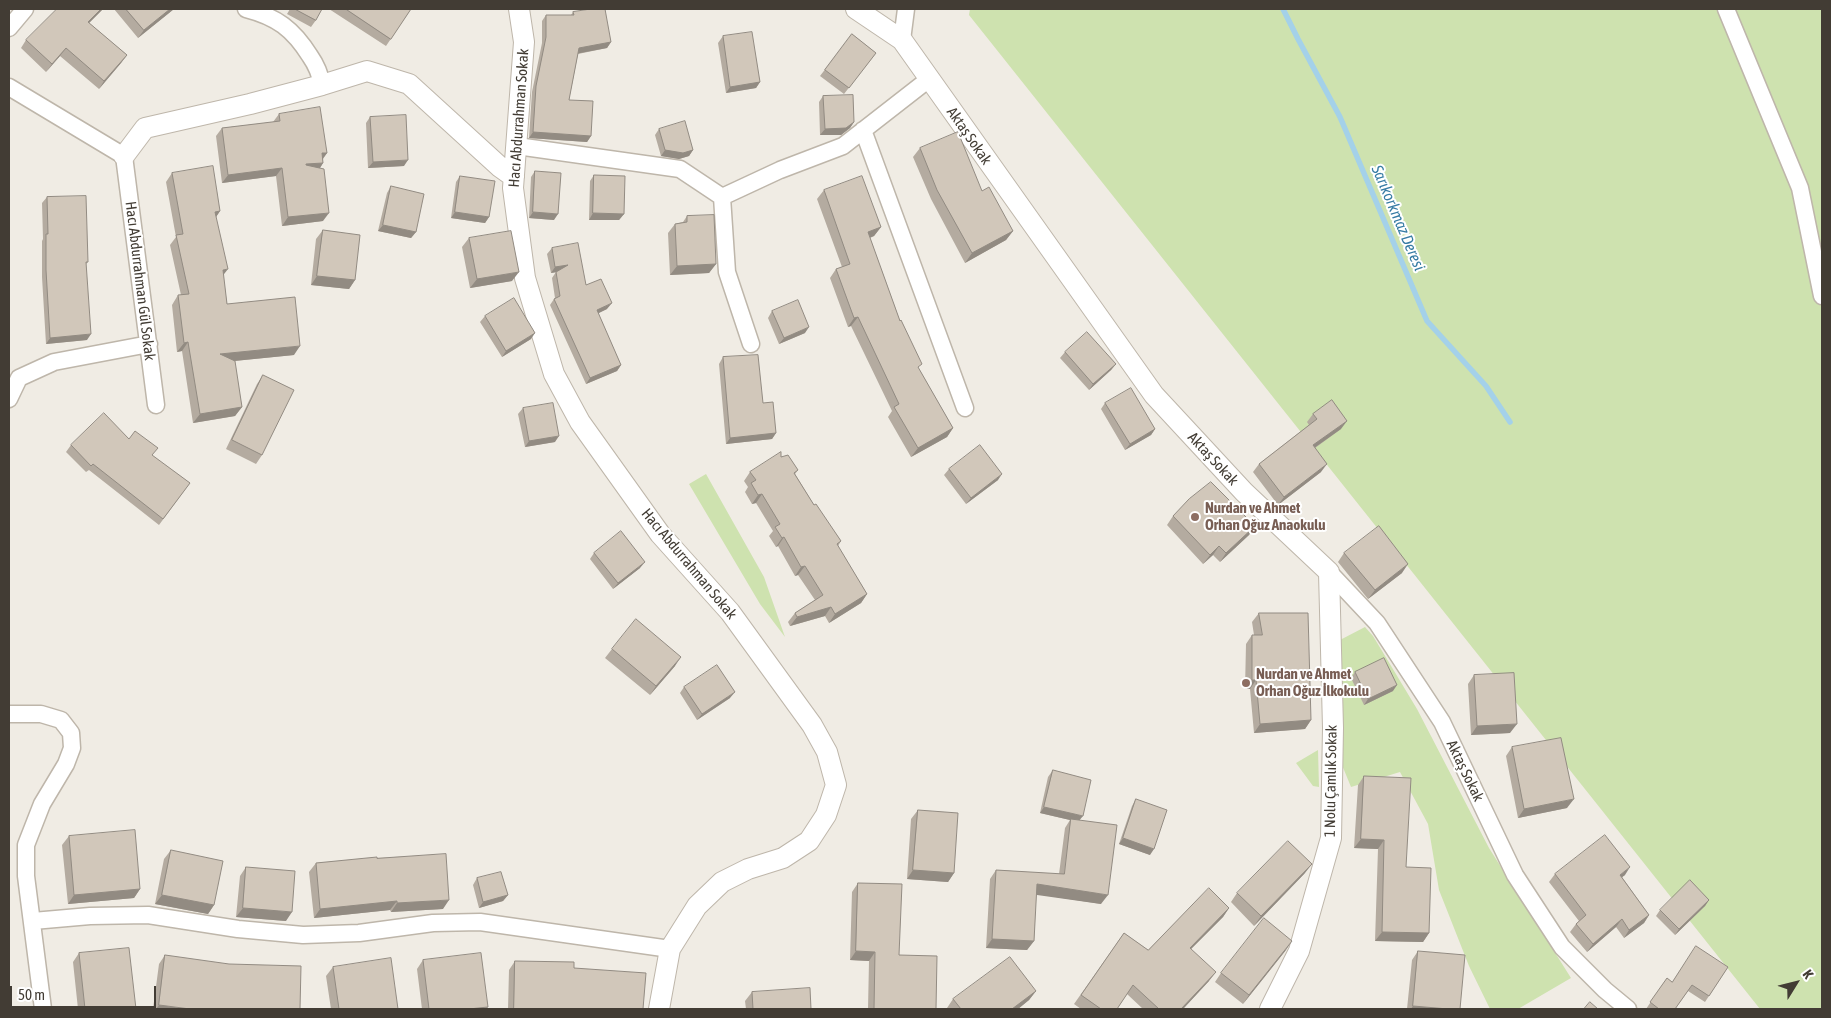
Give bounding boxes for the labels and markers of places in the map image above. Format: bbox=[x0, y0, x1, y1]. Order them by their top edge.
place label: Nurdan ve Ahmet Orhan Oğuz Anaokulu bbox=[1205, 499, 1325, 534]
marker: Nurdan ve Ahmet Orhan Oğuz Anaokulu bbox=[1189, 511, 1201, 523]
place label: Nurdan ve Ahmet Orhan Oğuz İlkokulu bbox=[1256, 665, 1369, 700]
marker: Nurdan ve Ahmet Orhan Oğuz İlkokulu bbox=[1240, 677, 1252, 689]

